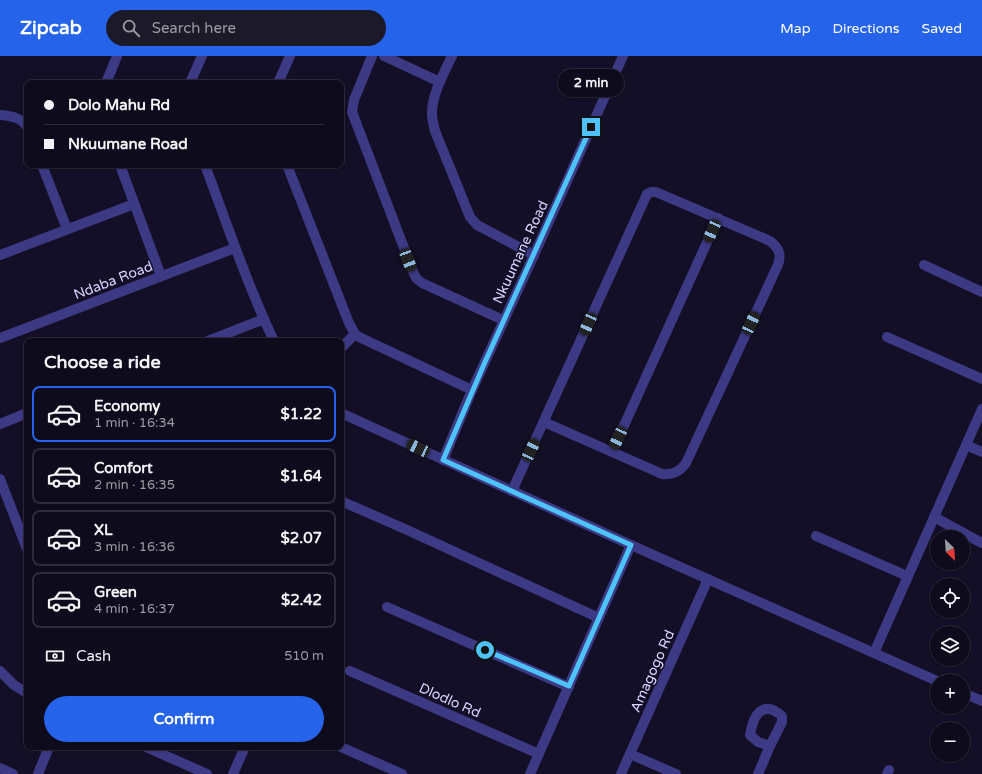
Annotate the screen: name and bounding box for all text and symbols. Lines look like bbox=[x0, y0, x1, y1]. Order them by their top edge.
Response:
search box bbox=[106, 10, 386, 46]
text: Zipcab bbox=[20, 17, 82, 39]
icon: search bbox=[120, 17, 142, 39]
text: Search here bbox=[152, 19, 236, 37]
text: Map bbox=[780, 20, 811, 37]
text: Directions bbox=[833, 20, 900, 37]
text: Saved bbox=[922, 20, 962, 37]
callout: 2 min bbox=[558, 69, 624, 97]
text: 2 min bbox=[574, 75, 608, 91]
text: Dolo Mahu Rd bbox=[68, 96, 170, 114]
route end bbox=[582, 118, 600, 136]
text: Nkuumane Road bbox=[68, 135, 188, 153]
street label: Nkuumane Road bbox=[489, 198, 552, 306]
car bbox=[702, 218, 722, 244]
car bbox=[398, 247, 418, 273]
street label: Ndaba Road bbox=[71, 258, 155, 303]
car bbox=[740, 310, 762, 336]
car bbox=[578, 311, 598, 337]
text: Choose a ride bbox=[44, 351, 161, 373]
icon: car bbox=[46, 396, 82, 432]
text: Economy bbox=[94, 397, 160, 415]
text: $1.22 bbox=[281, 405, 322, 423]
text: 1 min · 16:34 bbox=[94, 415, 175, 431]
car bbox=[607, 425, 629, 451]
car bbox=[405, 437, 431, 459]
car bbox=[520, 437, 542, 463]
icon: car bbox=[46, 458, 82, 494]
text: Comfort bbox=[94, 459, 153, 477]
text: $1.64 bbox=[281, 467, 322, 485]
text: 2 min · 16:35 bbox=[94, 477, 175, 493]
icon: car bbox=[46, 520, 82, 556]
text: XL bbox=[94, 521, 113, 539]
text: $2.07 bbox=[281, 529, 322, 547]
north arrow bbox=[930, 530, 970, 570]
map controls bbox=[930, 530, 970, 762]
text: 3 min · 16:36 bbox=[94, 539, 175, 555]
button: locate bbox=[930, 578, 970, 618]
icon: car bbox=[46, 582, 82, 618]
text: Green bbox=[94, 583, 137, 601]
text: $2.42 bbox=[281, 591, 322, 609]
text: 4 min · 16:37 bbox=[94, 601, 175, 617]
button: layers bbox=[930, 626, 970, 666]
street label: Amagogo Rd bbox=[627, 627, 678, 715]
route start bbox=[476, 641, 494, 659]
icon: cash bbox=[44, 645, 66, 667]
text: Cash bbox=[76, 647, 111, 665]
text: 510 m bbox=[284, 648, 324, 664]
button: + bbox=[930, 674, 970, 714]
street label: Dlodlo Rd bbox=[416, 679, 483, 722]
button: Confirm bbox=[44, 696, 324, 742]
button: − bbox=[930, 722, 970, 762]

